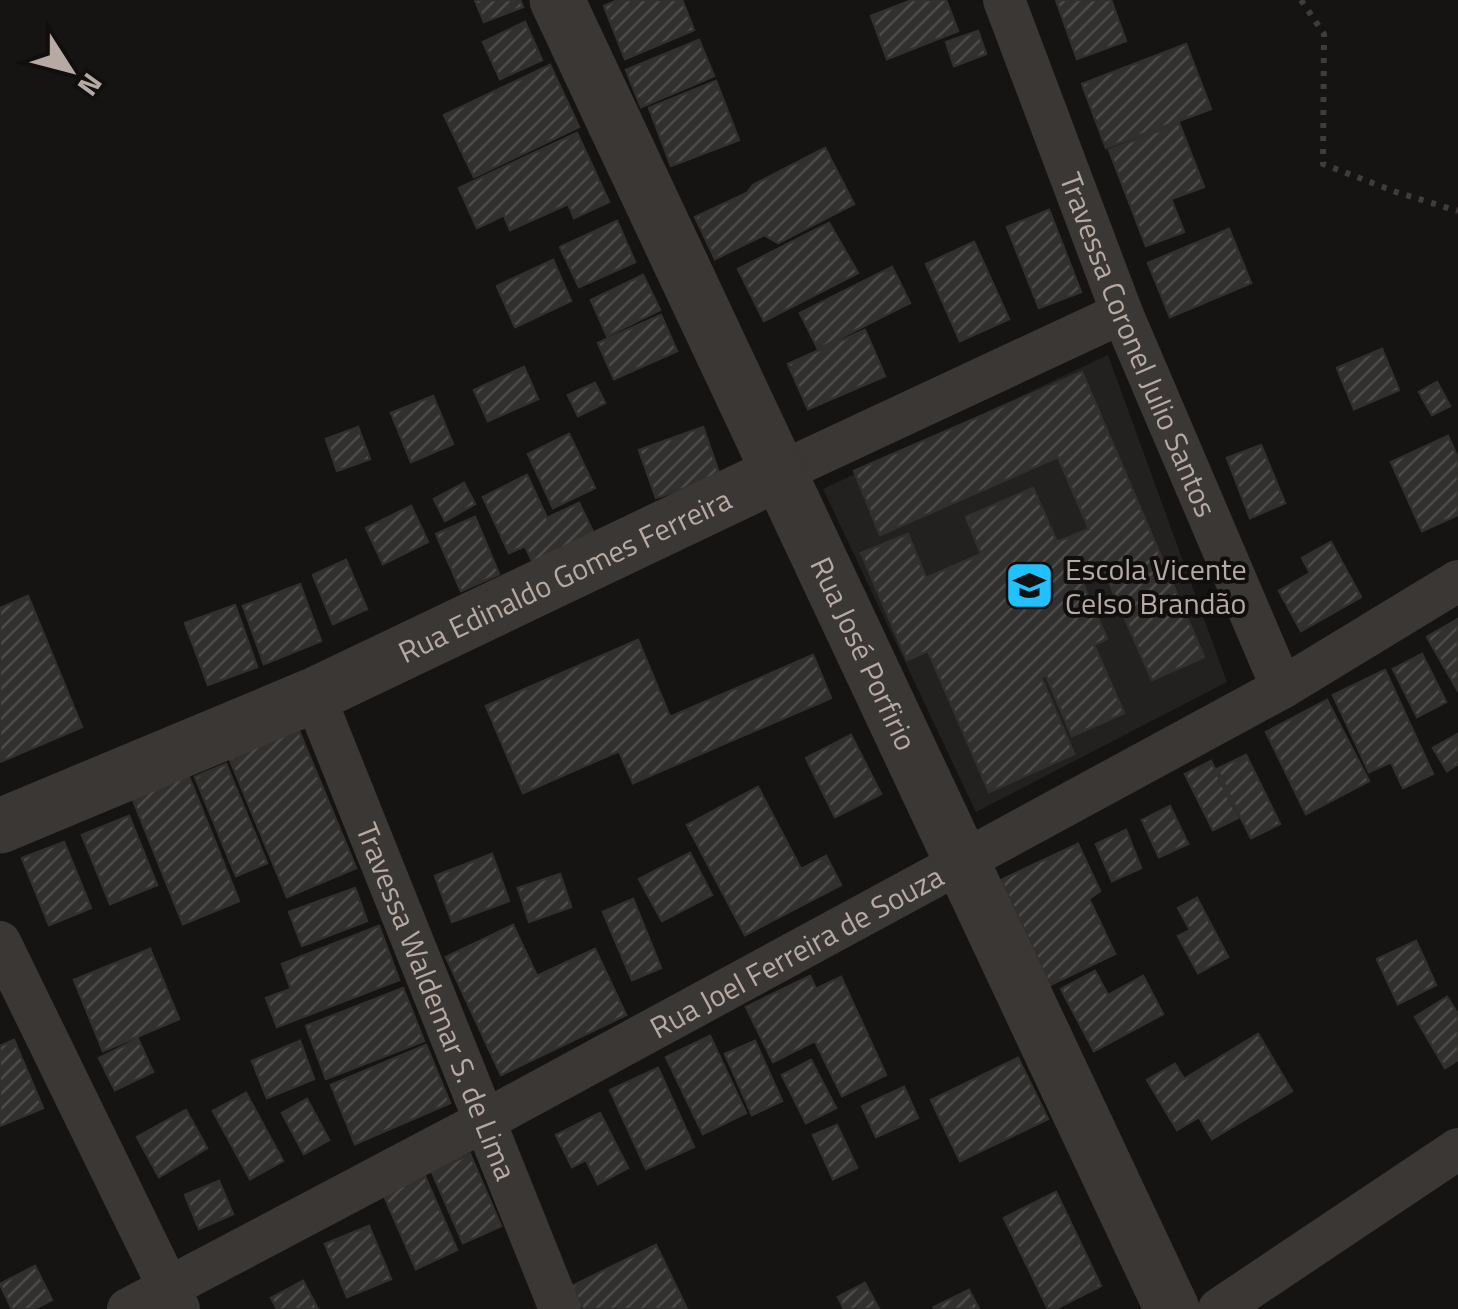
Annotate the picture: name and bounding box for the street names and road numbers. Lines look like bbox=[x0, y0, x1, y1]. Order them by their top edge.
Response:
street label: Travessa Coronel Julio Santos bbox=[1048, 166, 1229, 524]
street label: Rua Edinaldo Gomes Ferreira bbox=[390, 476, 739, 675]
street label: Rua José Porfirio bbox=[799, 549, 929, 758]
street label: Travessa Waldemar S. de Lima bbox=[344, 816, 529, 1187]
street label: Rua Joel Ferreira de Souza bbox=[641, 853, 952, 1050]

